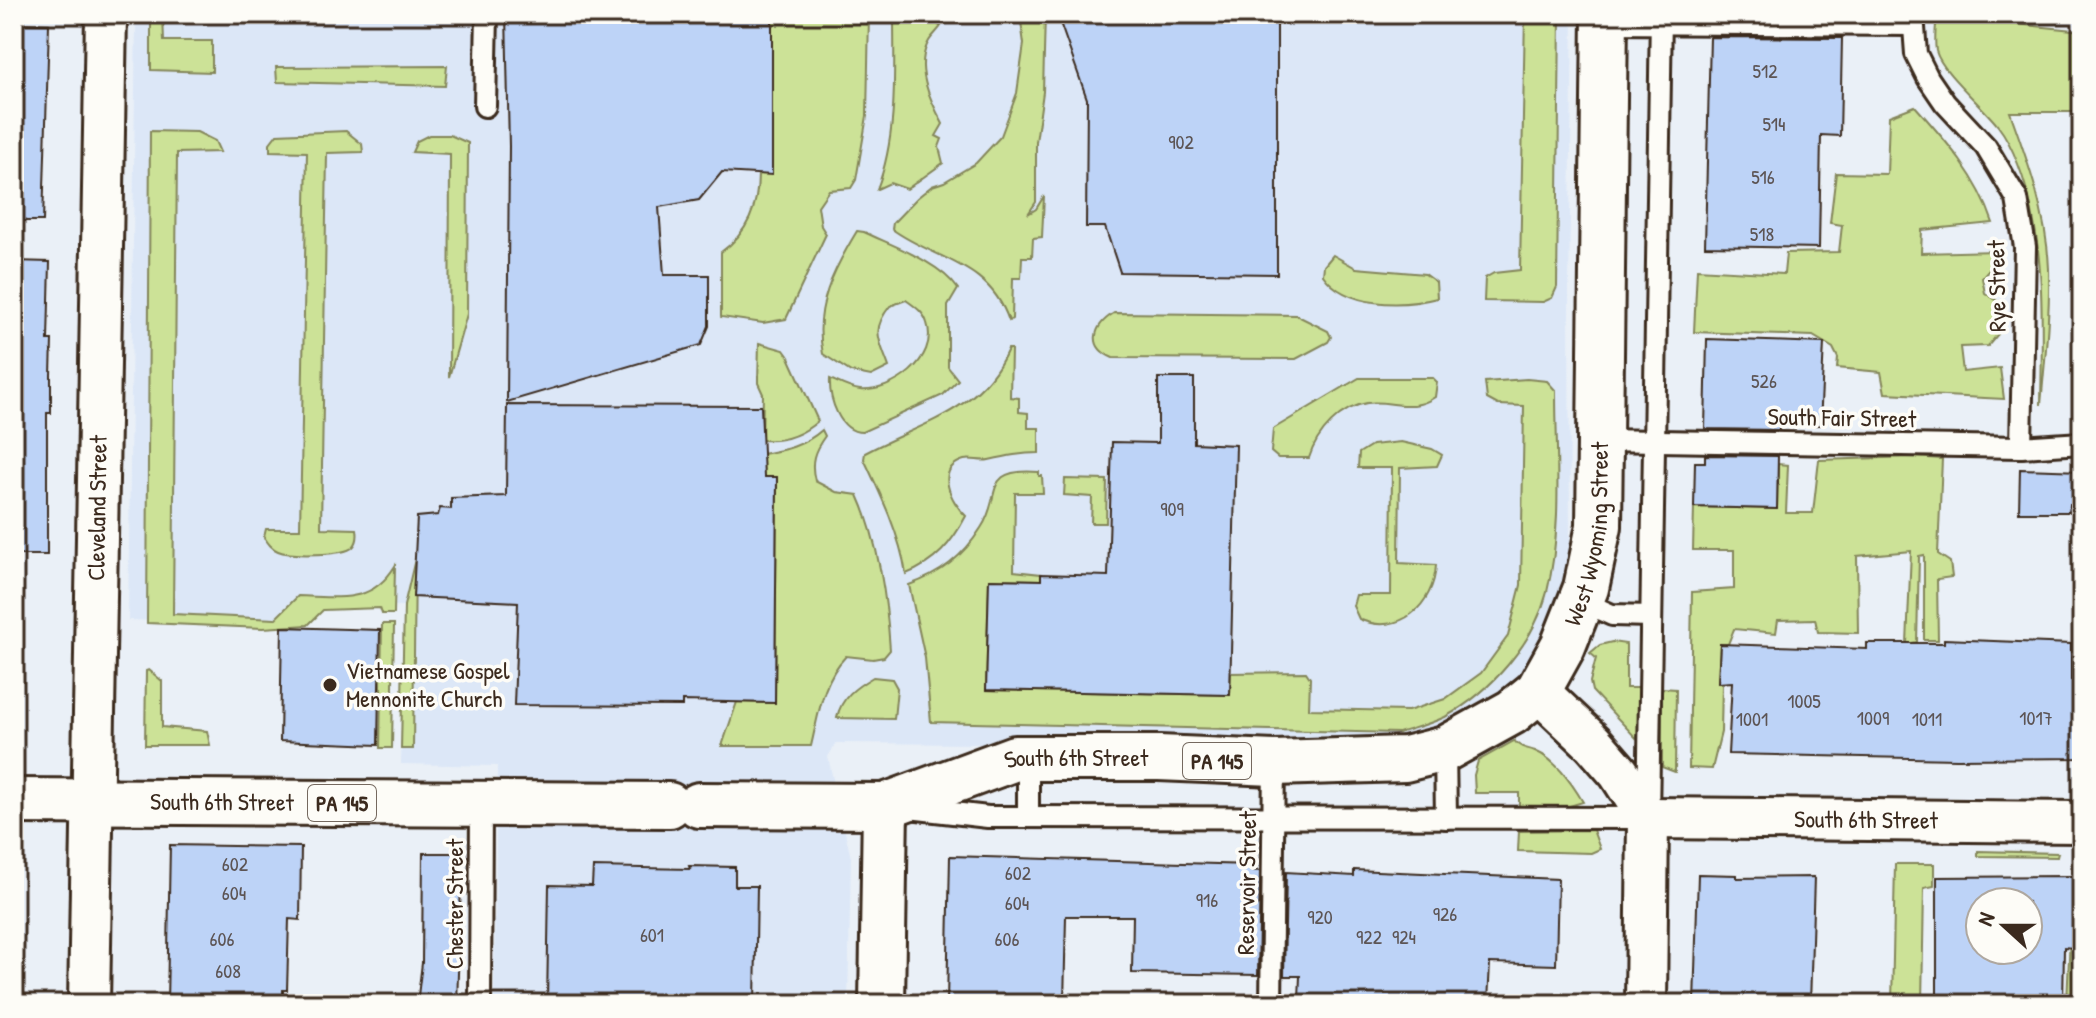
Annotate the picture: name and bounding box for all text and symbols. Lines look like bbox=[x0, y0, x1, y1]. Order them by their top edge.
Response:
house number: 512 bbox=[1752, 57, 1778, 84]
house number: 514 bbox=[1762, 110, 1786, 137]
house number: 902 bbox=[1168, 128, 1194, 155]
house number: 516 bbox=[1751, 163, 1775, 190]
house number: 518 bbox=[1750, 220, 1774, 247]
street label: Rye Street bbox=[1979, 239, 2013, 332]
house number: 526 bbox=[1751, 367, 1777, 394]
street label: South Fair Street bbox=[1767, 400, 1917, 434]
street label: Cleveland Street bbox=[79, 434, 114, 581]
street label: West Wyoming Street bbox=[1556, 441, 1615, 630]
house number: 909 bbox=[1160, 495, 1184, 522]
place label: Vietnamese Gospel Mennonite Church bbox=[346, 654, 510, 714]
marker: Vietnamese Gospel Mennonite Church bbox=[321, 676, 339, 694]
house number: 1005 bbox=[1787, 687, 1821, 714]
house number: 1009 bbox=[1857, 704, 1889, 731]
house number: 1017 bbox=[2019, 704, 2053, 731]
house number: 1001 bbox=[1736, 705, 1768, 732]
house number: 1011 bbox=[1912, 705, 1942, 732]
street label: South 6th Street bbox=[999, 741, 1149, 776]
road number: PA 145 bbox=[1183, 743, 1251, 779]
street label: South 6th Street bbox=[150, 785, 295, 818]
road number: PA 145 bbox=[308, 785, 376, 821]
street label: South 6th Street bbox=[1794, 802, 1939, 836]
street label: Reservoir Street bbox=[1229, 810, 1263, 955]
street label: Chester Street bbox=[438, 838, 470, 969]
house number: 602 bbox=[222, 850, 249, 877]
house number: 602 bbox=[1005, 859, 1032, 886]
house number: 604 bbox=[222, 879, 246, 906]
house number: 916 bbox=[1196, 886, 1218, 913]
north arrow bbox=[1964, 886, 2044, 966]
house number: 604 bbox=[1005, 889, 1029, 916]
house number: 926 bbox=[1433, 900, 1457, 927]
house number: 920 bbox=[1307, 903, 1333, 930]
text: N bbox=[1969, 908, 2002, 930]
house number: 601 bbox=[640, 921, 664, 948]
house number: 922 bbox=[1356, 923, 1383, 950]
house number: 924 bbox=[1392, 923, 1416, 950]
house number: 606 bbox=[210, 925, 234, 952]
house number: 606 bbox=[995, 925, 1019, 952]
house number: 608 bbox=[215, 957, 241, 984]

